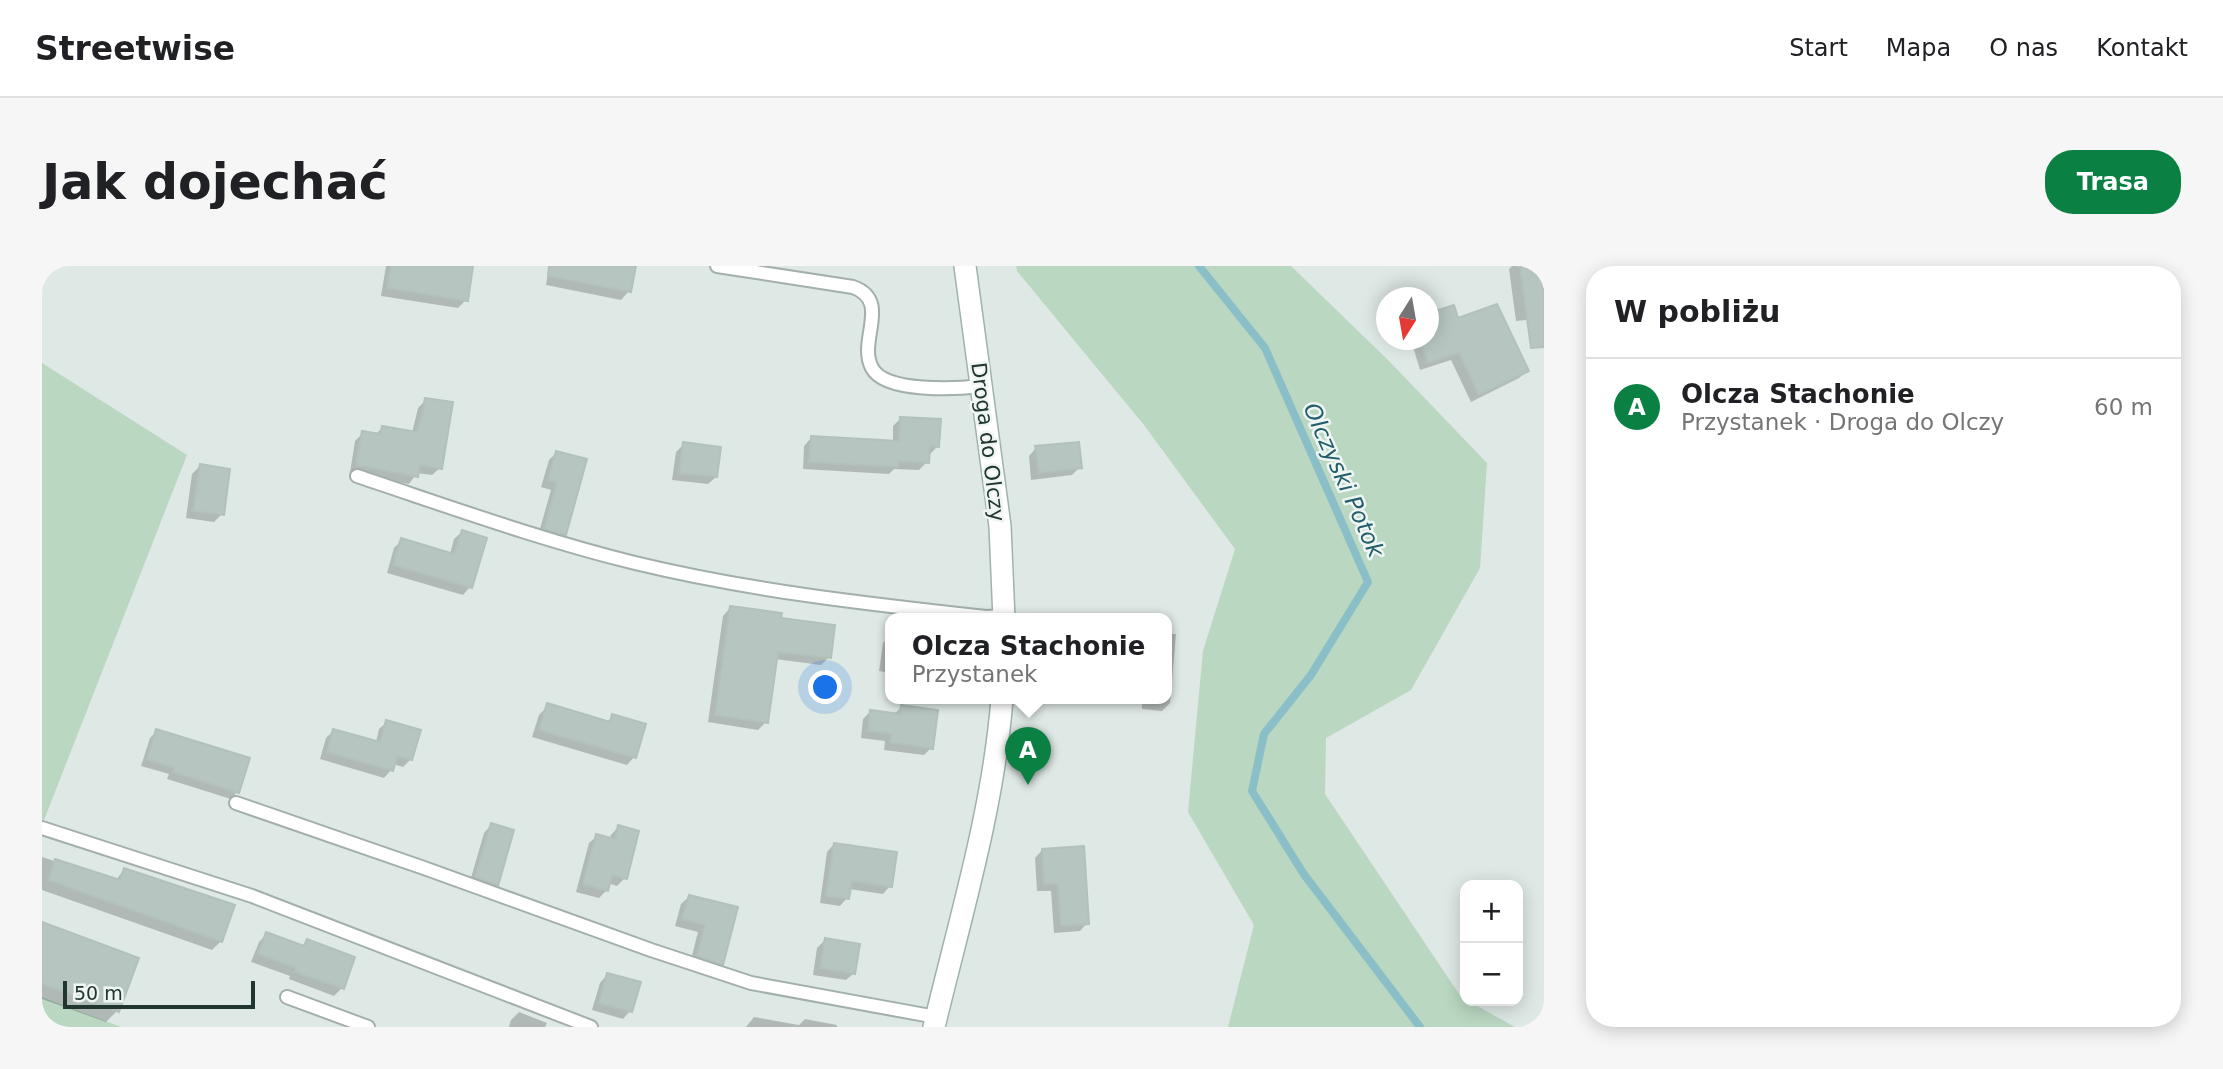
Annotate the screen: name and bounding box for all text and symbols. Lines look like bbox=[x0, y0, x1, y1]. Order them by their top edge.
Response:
text: Streetwise bbox=[35, 29, 235, 68]
text: Start bbox=[1789, 34, 1848, 62]
text: Mapa bbox=[1886, 34, 1951, 62]
text: O nas bbox=[1989, 34, 2058, 62]
text: Kontakt bbox=[2096, 34, 2188, 62]
button: Trasa bbox=[2045, 150, 2181, 214]
text: Jak dojechać bbox=[42, 154, 388, 211]
north arrow bbox=[1376, 287, 1439, 350]
text: W pobliżu bbox=[1614, 294, 1780, 329]
street label: Droga do Olczy bbox=[966, 361, 1010, 523]
text: Olcza Stachonie bbox=[1681, 379, 1915, 409]
text: A bbox=[1628, 394, 1646, 420]
text: 60 m bbox=[2094, 394, 2153, 420]
water label: Olczyski Potok bbox=[1298, 399, 1390, 563]
text: Przystanek · Droga do Olczy bbox=[1681, 409, 2004, 435]
popup bbox=[885, 613, 1172, 704]
text: Olcza Stachonie bbox=[912, 631, 1145, 661]
text: Przystanek bbox=[912, 661, 1037, 687]
your location bbox=[808, 670, 842, 704]
pin: A bbox=[1005, 727, 1051, 785]
map controls bbox=[1460, 880, 1523, 1006]
button: + bbox=[1460, 880, 1523, 943]
button: − bbox=[1460, 943, 1523, 1006]
scale bar bbox=[63, 978, 256, 1010]
text: 50 m bbox=[74, 982, 123, 1004]

